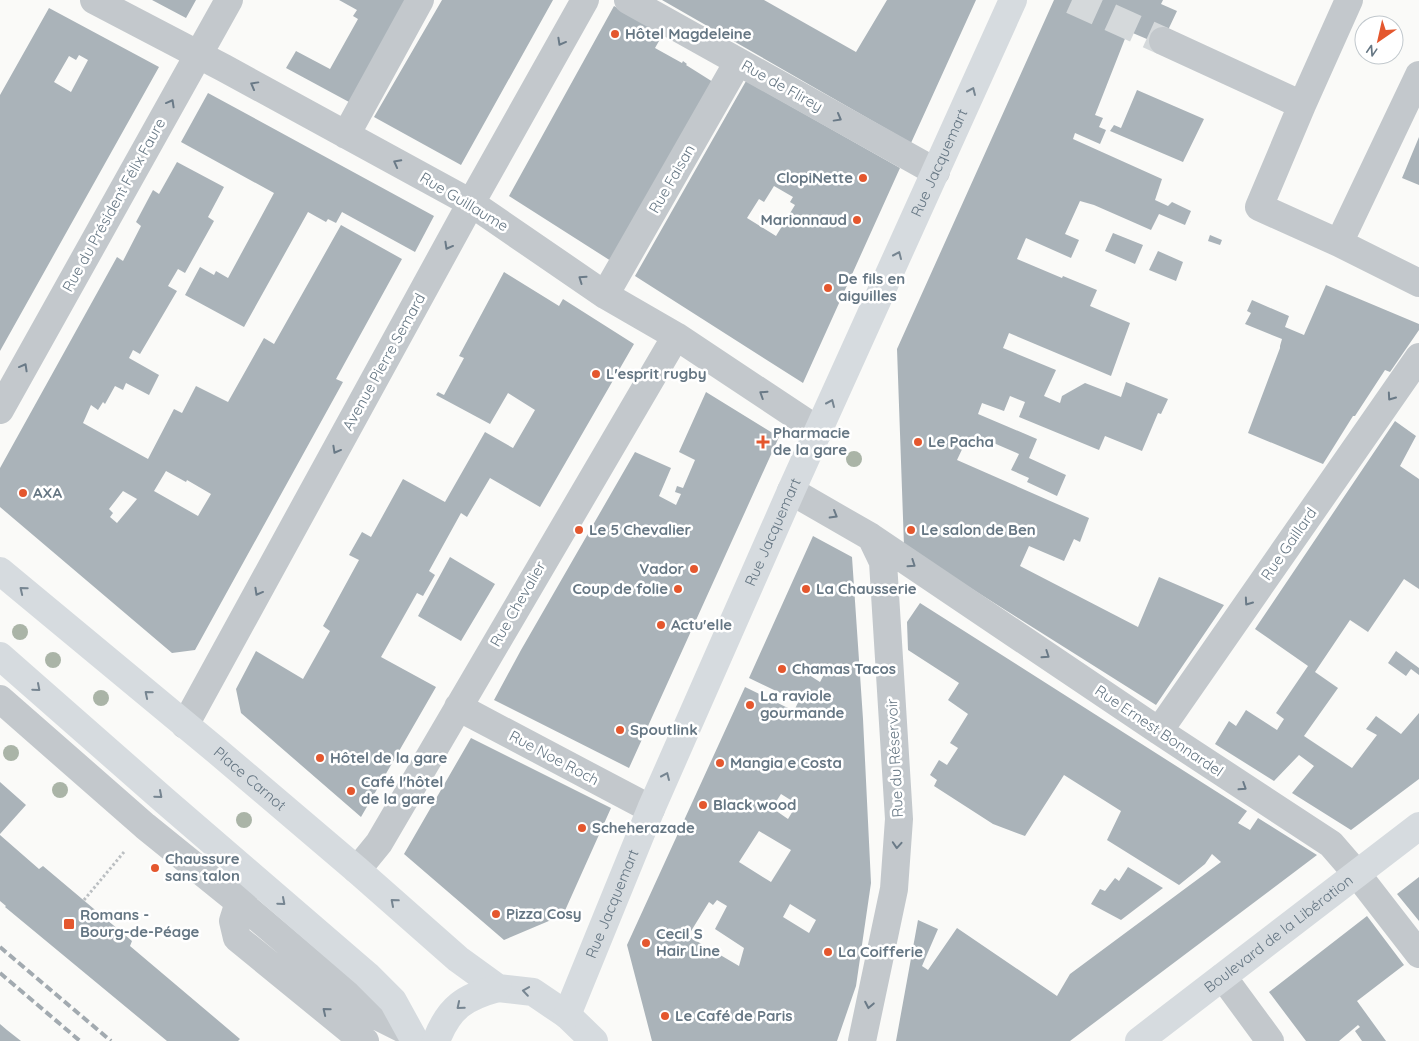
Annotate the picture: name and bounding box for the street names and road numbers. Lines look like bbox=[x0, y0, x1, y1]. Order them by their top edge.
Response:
street label: Rue de Flirey bbox=[738, 55, 826, 116]
street label: Rue Jacquemart bbox=[906, 106, 972, 220]
street label: Rue du Président Félix Faure bbox=[58, 115, 169, 295]
street label: Rue Faisan bbox=[644, 141, 699, 217]
street label: Rue Guillaume bbox=[417, 168, 512, 235]
street label: Avenue Pierre Semard bbox=[338, 290, 429, 434]
street label: Rue Jacquemart bbox=[740, 475, 805, 589]
street label: Rue Gaillard bbox=[1257, 504, 1321, 584]
street label: Rue Chevalier bbox=[485, 557, 550, 650]
street label: Rue Ernest Bonnardel bbox=[1092, 681, 1227, 781]
street label: Rue du Réservoir bbox=[882, 698, 907, 818]
street label: Rue Noe Roch bbox=[506, 726, 602, 789]
street label: Place Carnot bbox=[210, 742, 290, 815]
street label: Rue Jacquemart bbox=[581, 846, 643, 961]
street label: Boulevard de la Libération bbox=[1200, 870, 1357, 997]

